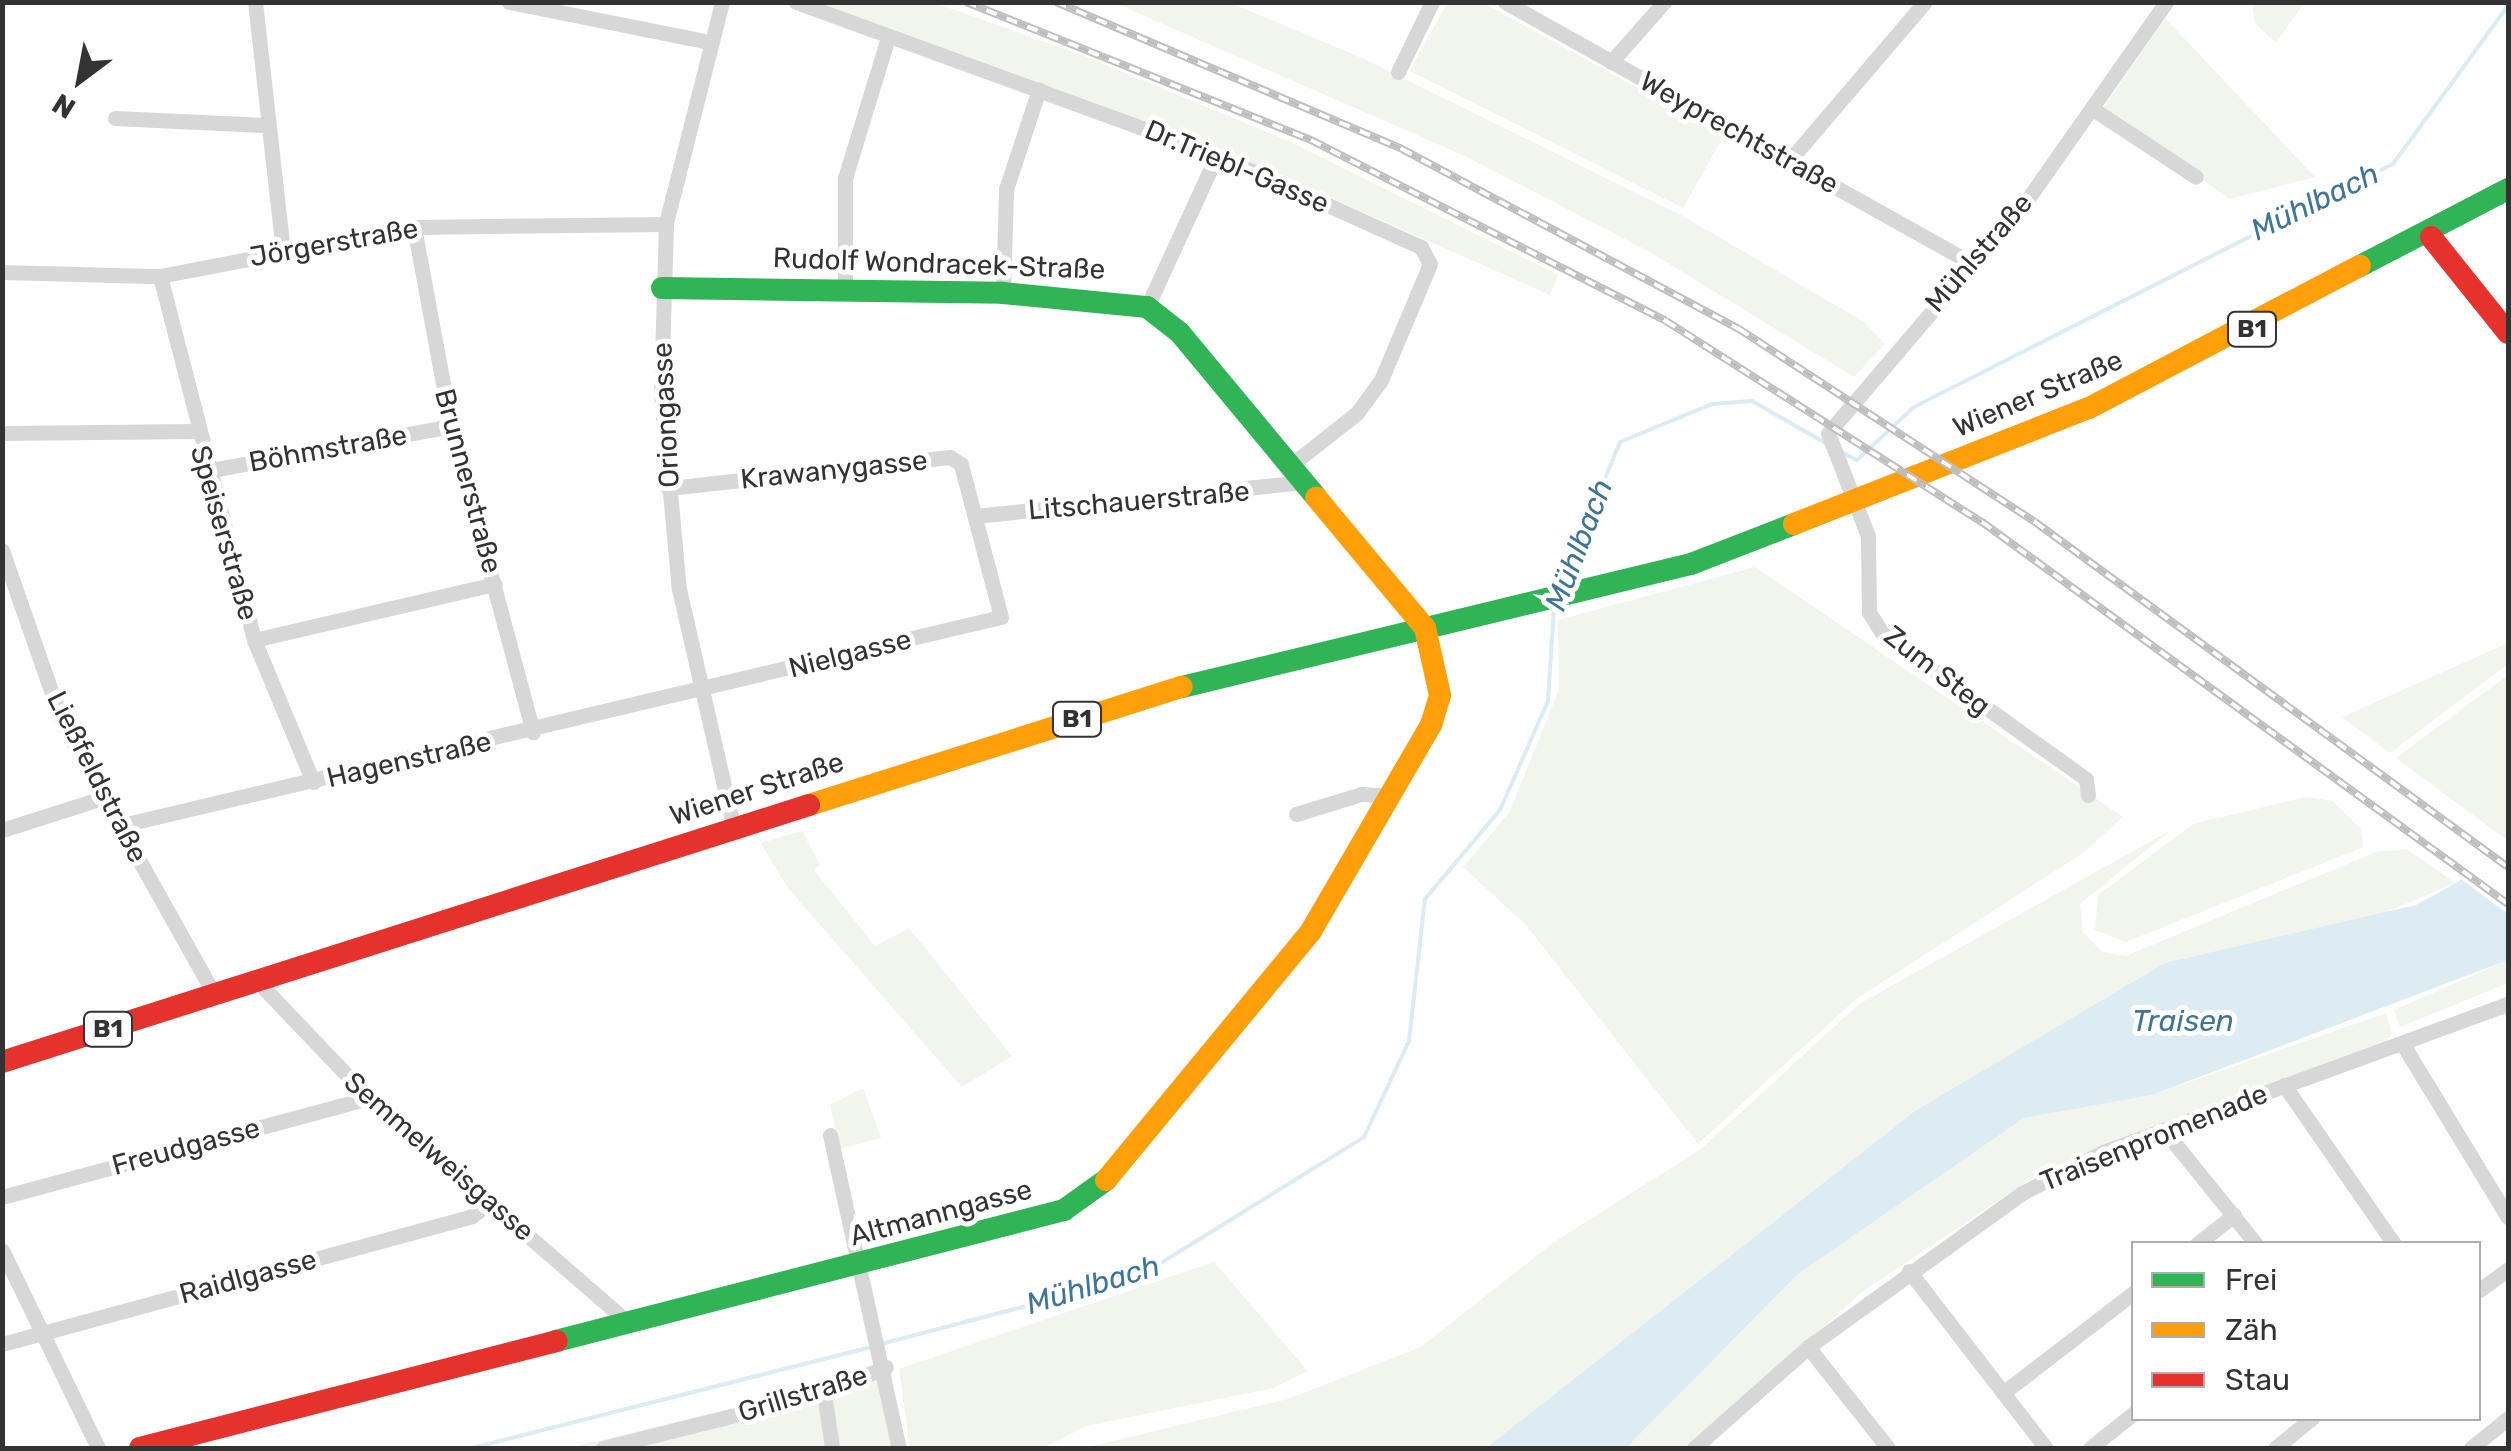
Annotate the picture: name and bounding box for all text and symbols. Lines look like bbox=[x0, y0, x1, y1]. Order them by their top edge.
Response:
north arrow bbox=[30, 30, 130, 130]
street label: Weyprechtstraße bbox=[1634, 65, 1844, 201]
text: N bbox=[47, 87, 81, 125]
street label: Dr.Triebl-Gasse bbox=[1140, 113, 1334, 221]
water label: Mühlbach bbox=[2245, 156, 2385, 248]
street label: Mühlstraße bbox=[1918, 187, 2040, 319]
street label: Jörgerstraße bbox=[247, 212, 421, 274]
street label: Rudolf Wondracek-Straße bbox=[772, 241, 1106, 287]
road number: B1 bbox=[2224, 309, 2280, 349]
street label: Oriongasse bbox=[645, 341, 687, 489]
street label: Wiener Straße bbox=[1948, 343, 2128, 445]
street label: Brunnerstraße bbox=[427, 385, 509, 577]
street label: Böhmstraße bbox=[246, 419, 410, 479]
street label: Speiserstraße bbox=[183, 442, 265, 624]
street label: Krawanygasse bbox=[739, 443, 929, 497]
water label: Mühlbach bbox=[1538, 474, 1620, 616]
street label: Litschauerstraße bbox=[1027, 475, 1251, 527]
street label: Zum Steg bbox=[1877, 619, 1997, 723]
street label: Nielgasse bbox=[785, 623, 915, 685]
street label: Ließfeldstraße bbox=[39, 686, 155, 868]
road number: B1 bbox=[1050, 699, 1104, 739]
street label: Hagenstraße bbox=[323, 725, 495, 795]
street label: Wiener Straße bbox=[666, 745, 848, 833]
water label: Traisen bbox=[2132, 1003, 2234, 1039]
road number: B1 bbox=[80, 1009, 136, 1049]
street label: Semmelweisgasse bbox=[337, 1065, 541, 1249]
street label: Traisenpromenade bbox=[2036, 1077, 2272, 1199]
street label: Freudgasse bbox=[108, 1111, 264, 1183]
street label: Altmanngasse bbox=[846, 1173, 1036, 1253]
legend bbox=[2131, 1241, 2481, 1421]
street label: Raidlgasse bbox=[176, 1243, 320, 1311]
water label: Mühlbach bbox=[1022, 1248, 1164, 1322]
text: Frei bbox=[2225, 1262, 2277, 1298]
text: Zäh bbox=[2225, 1312, 2278, 1348]
street label: Grillstraße bbox=[734, 1358, 872, 1430]
text: Stau bbox=[2225, 1362, 2290, 1398]

